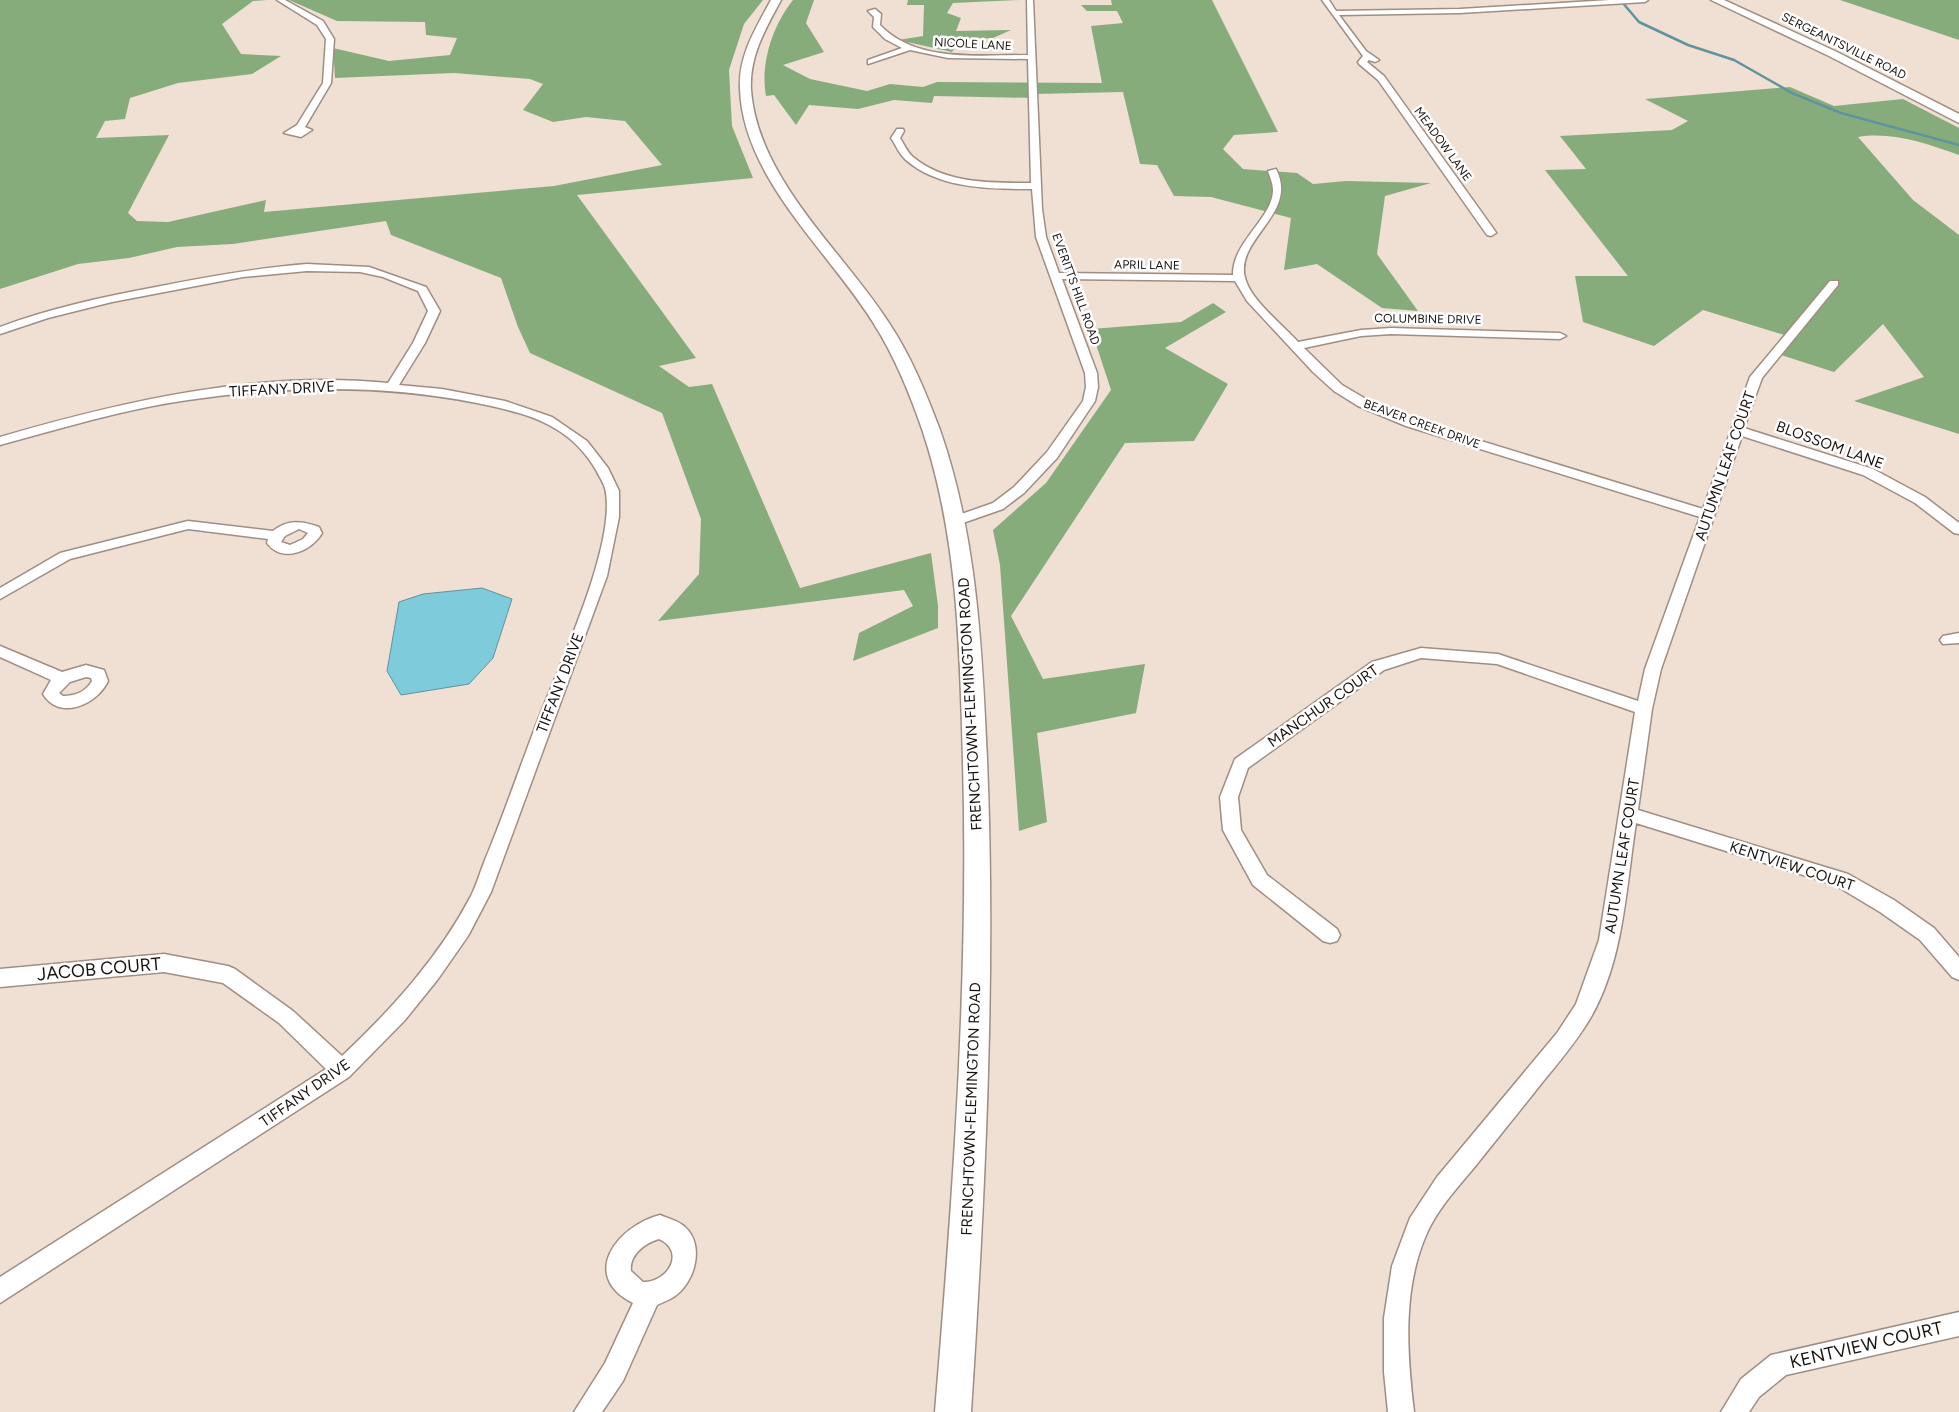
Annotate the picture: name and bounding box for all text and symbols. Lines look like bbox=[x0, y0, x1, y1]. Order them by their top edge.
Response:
street label: SERGEANTSVILLE ROAD bbox=[1779, 10, 1909, 82]
street label: NICOLE LANE bbox=[934, 35, 1012, 53]
street label: MEADOW LANE bbox=[1411, 104, 1475, 184]
street label: EVERITTS HILL ROAD bbox=[1049, 231, 1103, 347]
street label: APRIL LANE bbox=[1114, 257, 1180, 273]
street label: COLUMBINE DRIVE bbox=[1374, 311, 1482, 327]
street label: TIFFANY DRIVE bbox=[228, 377, 336, 401]
street label: AUTUMN LEAF COURT bbox=[1691, 388, 1759, 543]
street label: BEAVER CREEK DRIVE bbox=[1362, 396, 1482, 452]
street label: BLOSSOM LANE bbox=[1774, 417, 1886, 473]
street label: FRENCHTOWN-FLEMINGTON ROAD bbox=[954, 577, 986, 831]
street label: TIFFANY DRIVE bbox=[533, 630, 587, 736]
street label: MANCHUR COURT bbox=[1264, 661, 1382, 751]
street label: AUTUMN LEAF COURT bbox=[1601, 776, 1643, 935]
street label: KENTVIEW COURT bbox=[1727, 837, 1857, 895]
street label: JACOB COURT bbox=[36, 953, 162, 985]
street label: FRENCHTOWN-FLEMINGTON ROAD bbox=[958, 982, 984, 1236]
street label: TIFFANY DRIVE bbox=[256, 1055, 354, 1131]
street label: KENTVIEW COURT bbox=[1787, 1317, 1945, 1373]

